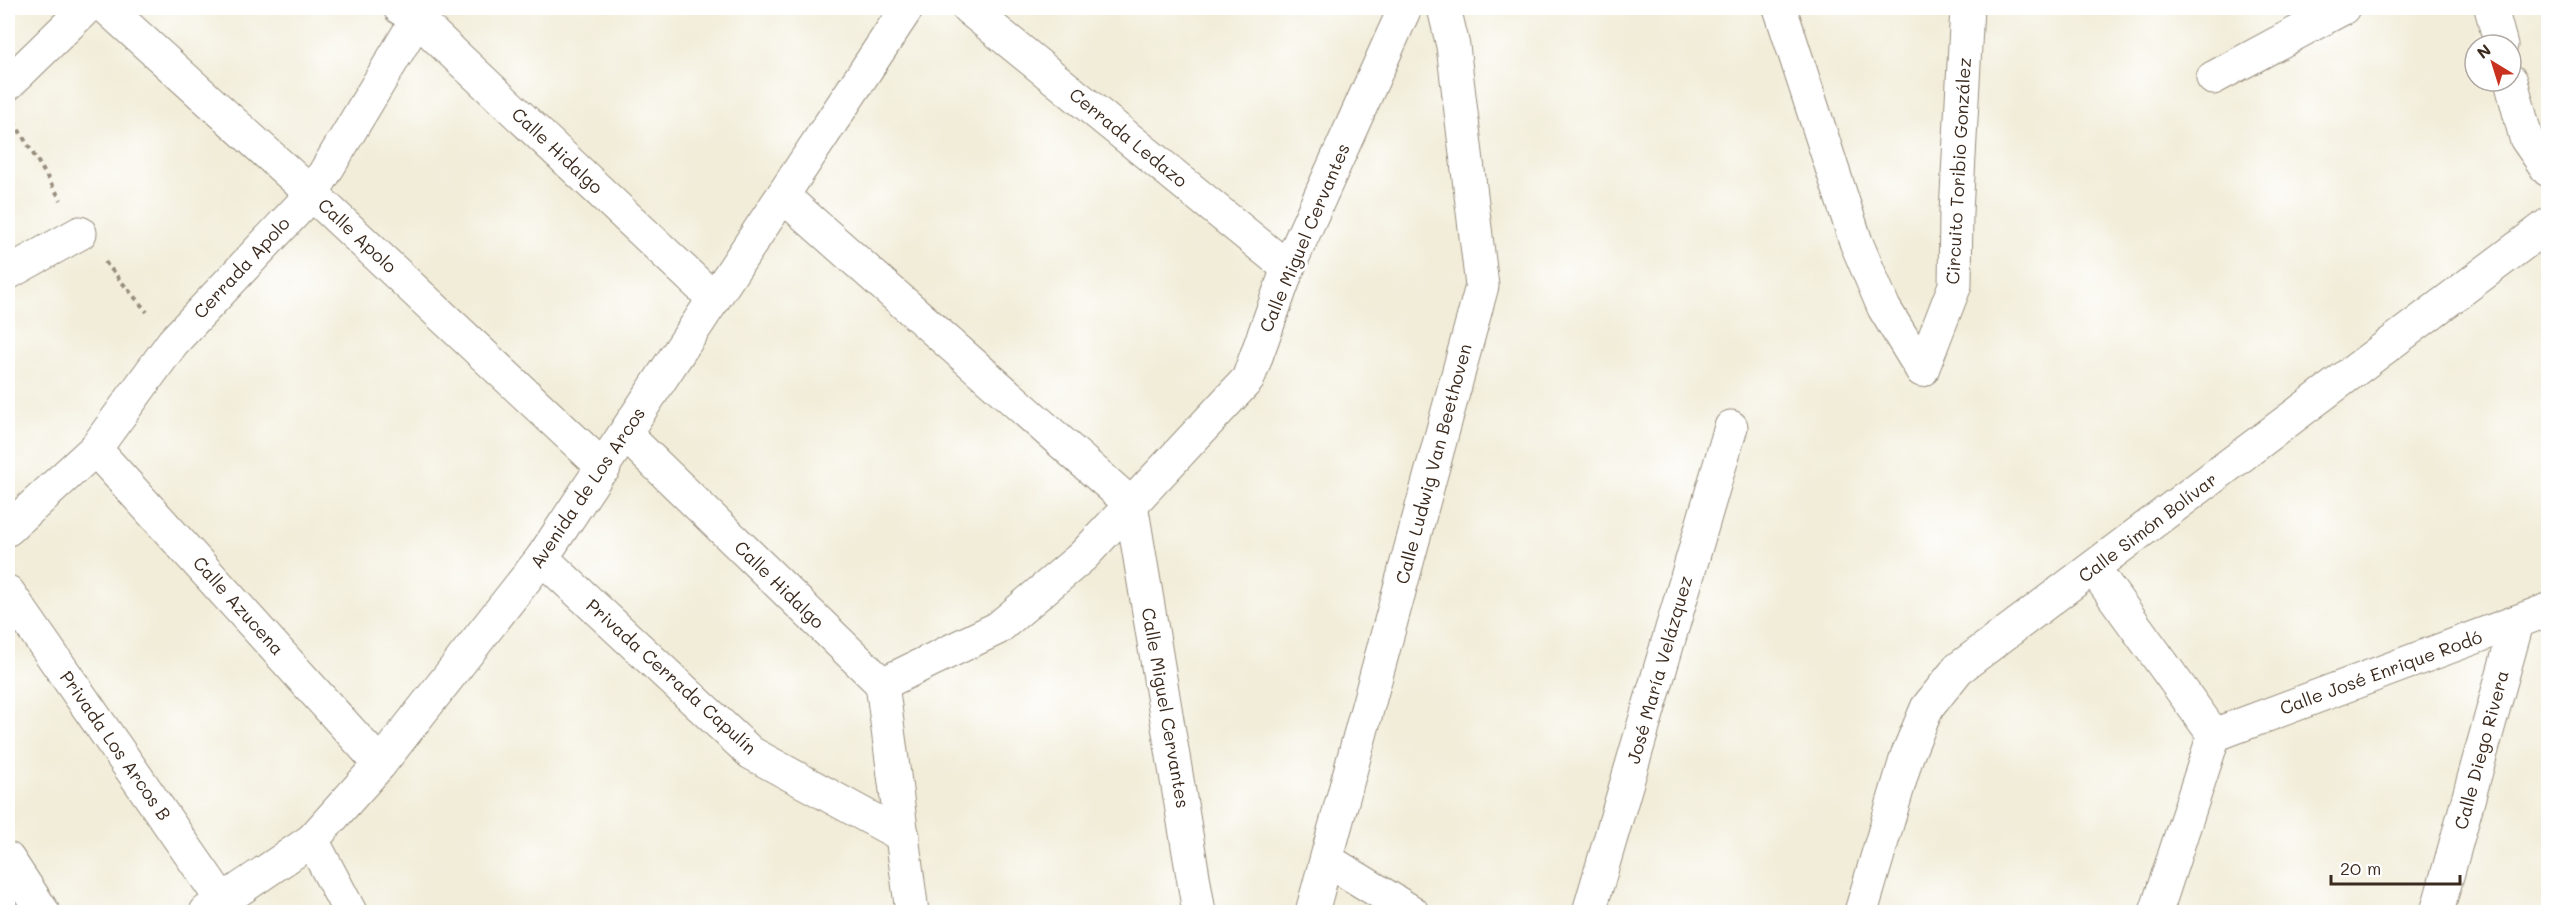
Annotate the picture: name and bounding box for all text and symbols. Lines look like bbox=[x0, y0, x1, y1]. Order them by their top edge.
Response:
north arrow bbox=[2463, 33, 2523, 93]
text: N bbox=[2472, 39, 2495, 63]
street label: Circuito Toribio González bbox=[1940, 57, 1976, 285]
street label: Cerrada Ledazo bbox=[1065, 82, 1193, 193]
street label: Calle Hidalgo bbox=[507, 102, 609, 199]
street label: Calle Miguel Cervantes bbox=[1253, 139, 1355, 336]
street label: Calle Apolo bbox=[313, 193, 402, 278]
street label: Cerrada Apolo bbox=[188, 211, 295, 323]
street label: Calle Ludwig Van Beethoven bbox=[1389, 341, 1477, 587]
street label: Avenida de Los Arcos bbox=[524, 402, 650, 573]
street label: Calle Simón Bolívar bbox=[2073, 467, 2222, 587]
street label: Calle Hidalgo bbox=[729, 535, 830, 634]
street label: Calle Azucena bbox=[188, 551, 290, 660]
street label: José María Velázquez bbox=[1621, 573, 1697, 766]
street label: Privada Cerrada Capulín bbox=[581, 593, 762, 759]
street label: Calle Miguel Cervantes bbox=[1137, 606, 1195, 810]
street label: Calle José Enrique Rodó bbox=[2276, 624, 2485, 720]
street label: Privada Los Arcos B bbox=[55, 666, 177, 825]
street label: Calle Diego Rivera bbox=[2448, 667, 2514, 832]
scale bar bbox=[2331, 848, 2460, 886]
text: 20 m bbox=[2340, 856, 2381, 880]

